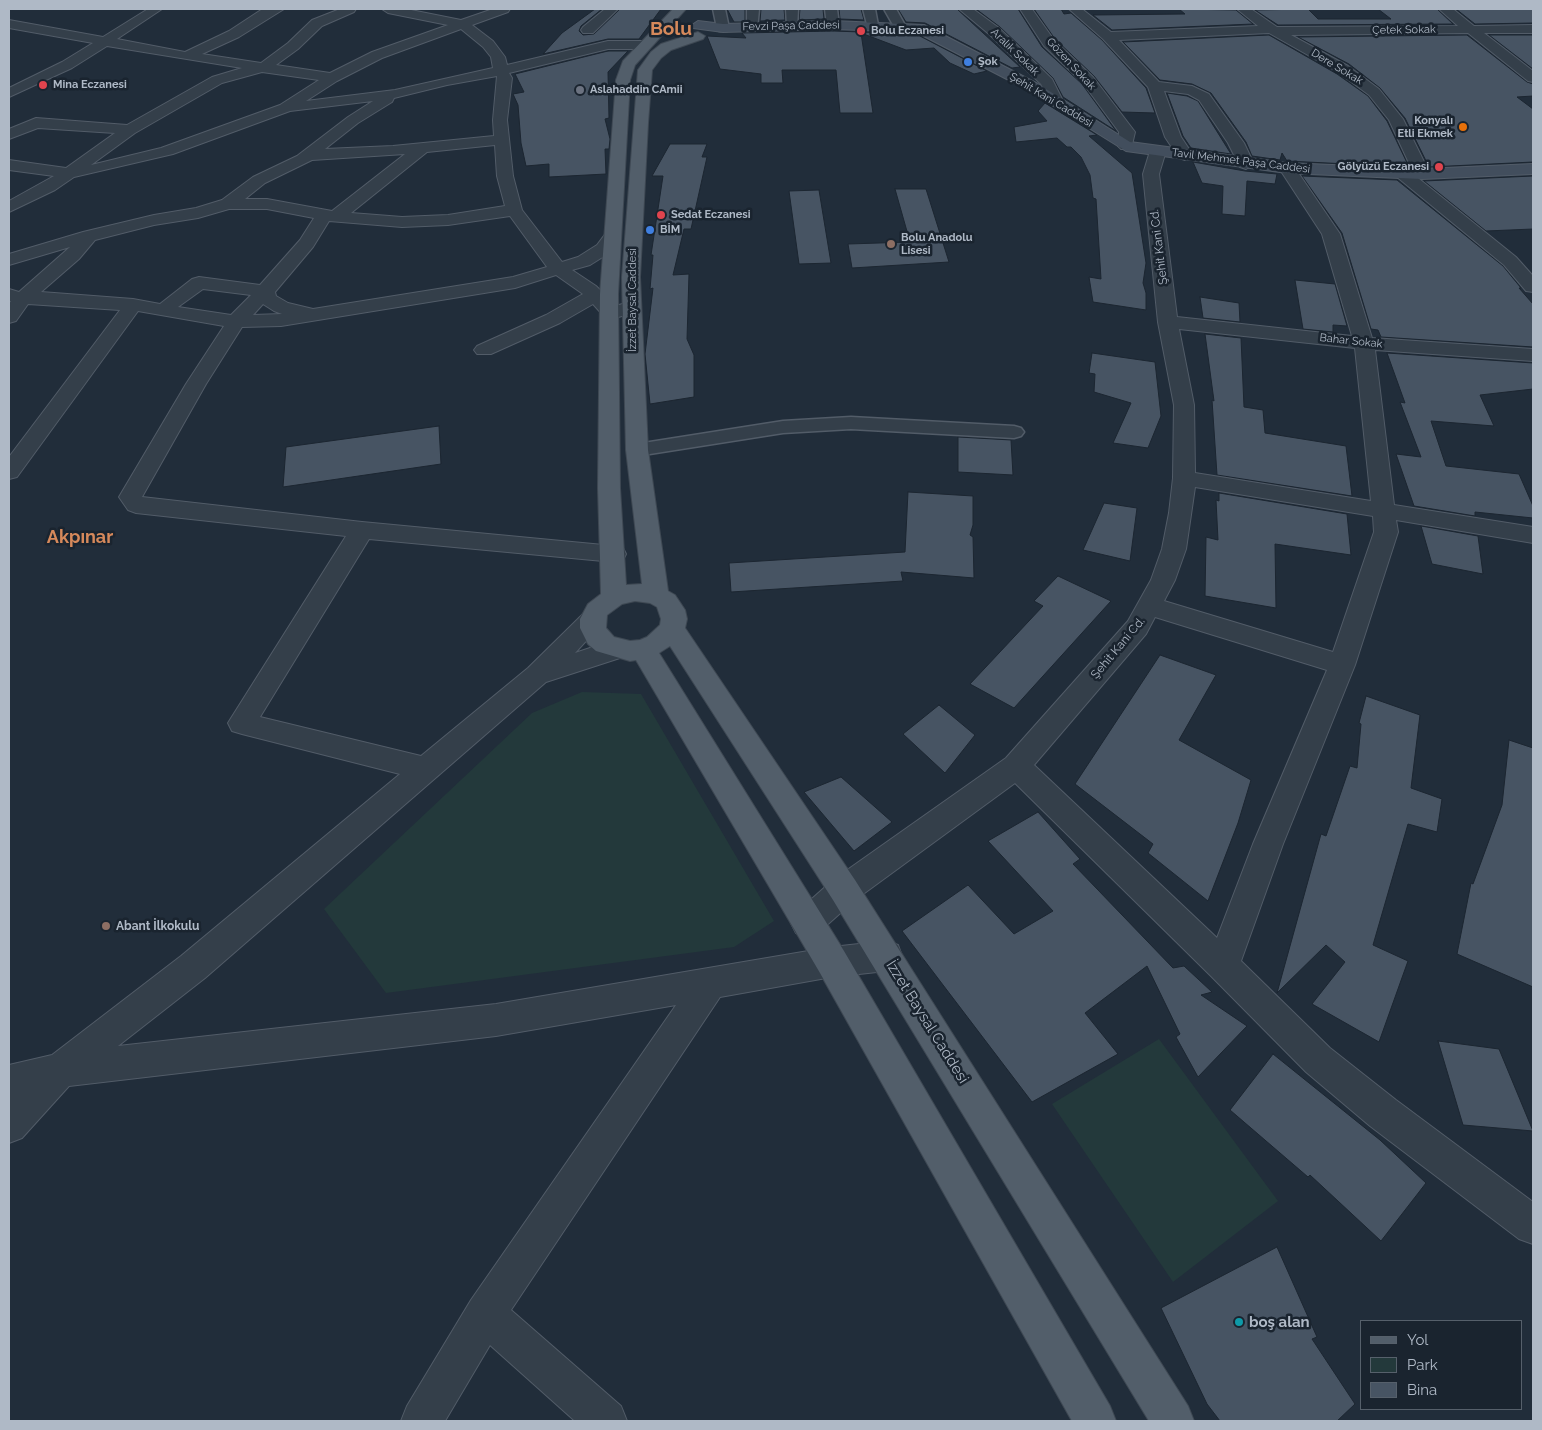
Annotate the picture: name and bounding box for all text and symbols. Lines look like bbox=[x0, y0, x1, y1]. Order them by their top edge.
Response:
district label: Bolu bbox=[650, 18, 692, 40]
street label: Fevzi Paşa Caddesi bbox=[742, 19, 840, 33]
street label: Çetek Sokak bbox=[1372, 23, 1436, 37]
place label: Bolu Eczanesi bbox=[871, 24, 944, 38]
marker: Bolu Eczanesi bbox=[855, 25, 867, 37]
street label: Aralık Sokak bbox=[988, 26, 1042, 78]
street label: Gözen Sokak bbox=[1044, 35, 1098, 93]
street label: Dere Sokak bbox=[1309, 46, 1365, 88]
place label: Şok bbox=[978, 55, 998, 69]
marker: Şok bbox=[962, 56, 974, 68]
street label: Şehit Kani Caddesi bbox=[1007, 70, 1095, 130]
place label: Mina Eczanesi bbox=[53, 78, 127, 92]
marker: Mina Eczanesi bbox=[37, 79, 49, 91]
place label: Aslahaddin CAmii bbox=[590, 83, 682, 97]
marker: Aslahaddin CAmii bbox=[574, 84, 586, 96]
place label: Konyalı Etli Ekmek bbox=[1398, 114, 1453, 140]
marker: Konyalı Etli Ekmek bbox=[1457, 121, 1469, 133]
street label: Tavil Mehmet Paşa Caddesi bbox=[1171, 146, 1311, 176]
place label: Gölyüzü Eczanesi bbox=[1338, 160, 1429, 174]
marker: Gölyüzü Eczanesi bbox=[1433, 161, 1445, 173]
place label: Sedat Eczanesi bbox=[671, 208, 750, 222]
street label: Şehit Kani Cd. bbox=[1147, 208, 1171, 286]
marker: Sedat Eczanesi bbox=[655, 209, 667, 221]
place label: BİM bbox=[660, 223, 680, 237]
marker: BİM bbox=[644, 224, 656, 236]
place label: Bolu Anadolu Lisesi bbox=[901, 231, 972, 257]
marker: Bolu Anadolu Lisesi bbox=[885, 238, 897, 250]
street label: İzzet Baysal Caddesi bbox=[626, 248, 640, 352]
street label: Bahar Sokak bbox=[1319, 331, 1383, 351]
district label: Akpınar bbox=[47, 527, 113, 549]
street label: Şehit Kani Cd. bbox=[1088, 614, 1148, 682]
place label: Abant İlkokulu bbox=[116, 919, 199, 933]
marker: Abant İlkokulu bbox=[100, 920, 112, 932]
street label: İzzet Baysal Caddesi bbox=[882, 957, 972, 1087]
place label: boş alan bbox=[1249, 1313, 1310, 1331]
marker: boş alan bbox=[1233, 1316, 1245, 1328]
legend bbox=[1360, 1320, 1522, 1410]
text: Yol bbox=[1407, 1331, 1428, 1349]
text: Park bbox=[1407, 1356, 1438, 1374]
text: Bina bbox=[1407, 1381, 1437, 1399]

